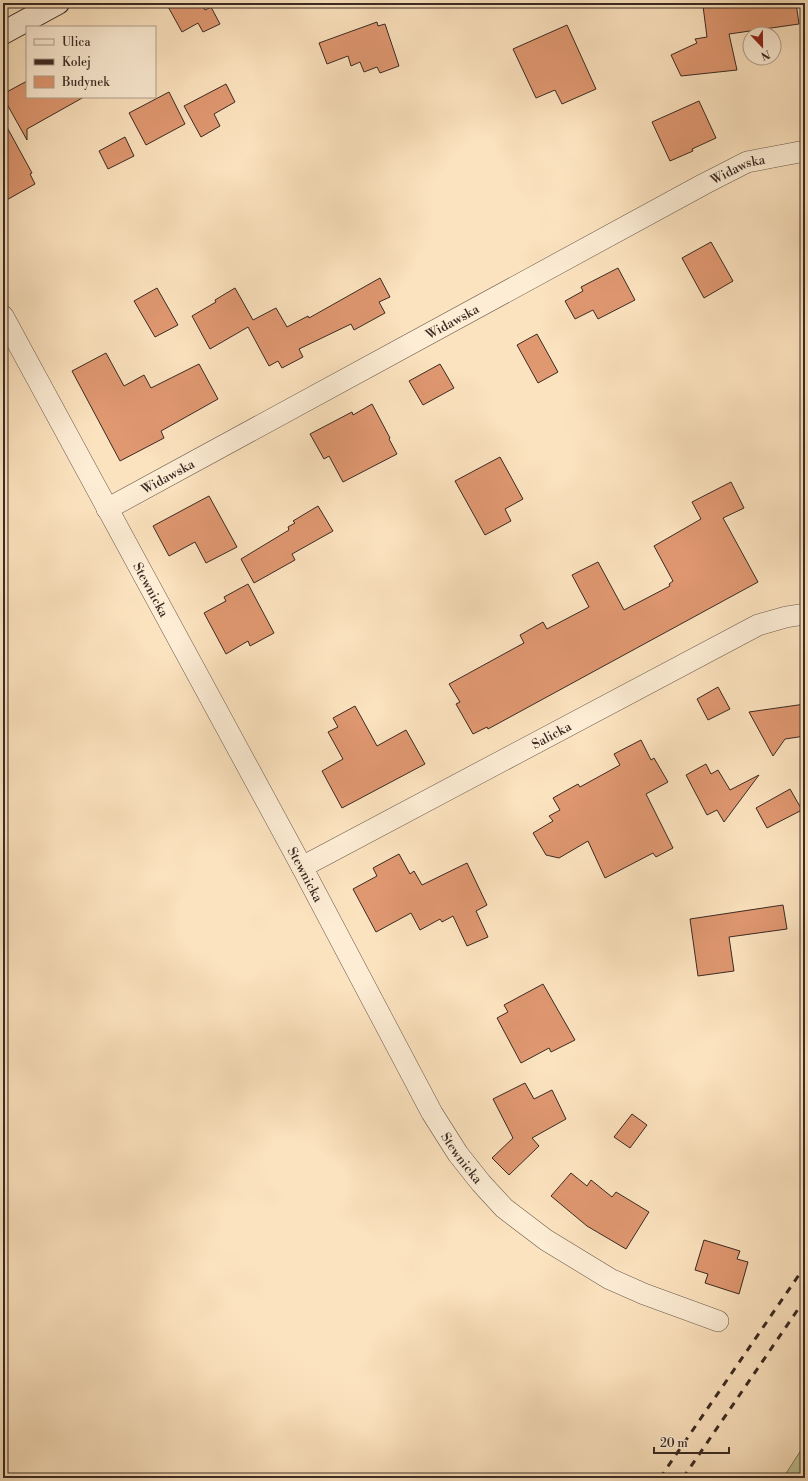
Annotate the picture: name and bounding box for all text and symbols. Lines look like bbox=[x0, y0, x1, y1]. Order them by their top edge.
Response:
legend bbox=[26, 26, 156, 98]
north arrow bbox=[742, 26, 782, 66]
text: Ulica bbox=[62, 35, 91, 50]
text: N bbox=[758, 46, 772, 63]
text: Kolej bbox=[62, 55, 91, 70]
text: Budynek bbox=[61, 75, 110, 90]
street label: Widawska bbox=[707, 152, 767, 189]
street label: Widawska bbox=[422, 301, 482, 343]
street label: Widawska bbox=[138, 456, 198, 498]
street label: Stewnicka bbox=[129, 560, 172, 620]
street label: Salicka bbox=[529, 718, 574, 753]
street label: Stewnicka bbox=[284, 844, 326, 905]
street label: Stewnicka bbox=[437, 1129, 486, 1188]
scale bar bbox=[654, 1429, 729, 1455]
text: 20 m bbox=[660, 1436, 688, 1451]

